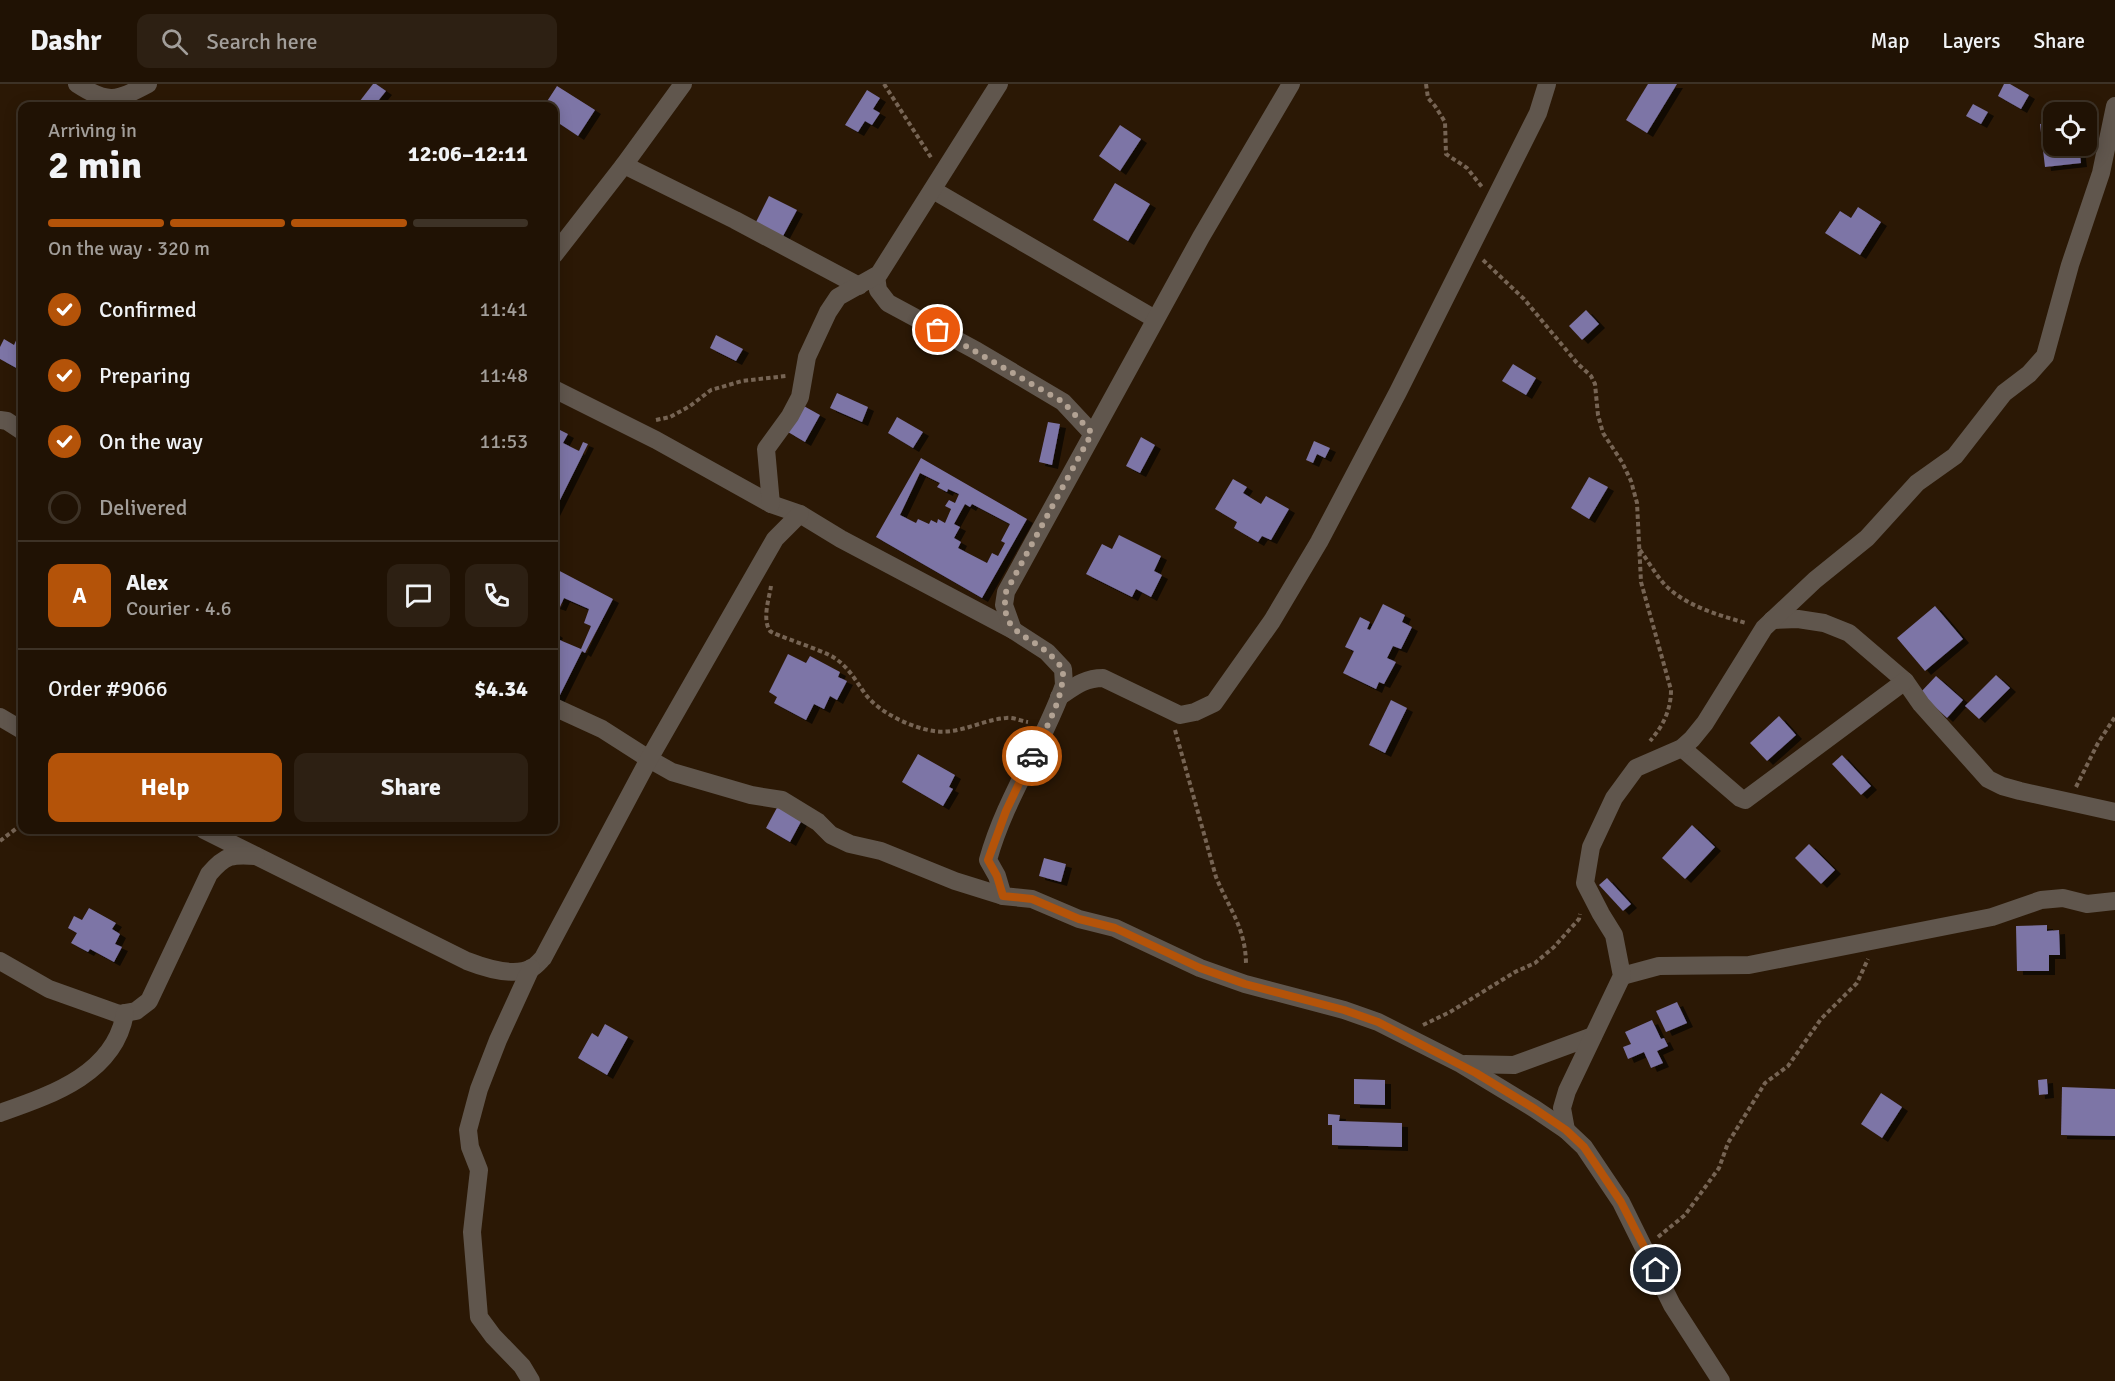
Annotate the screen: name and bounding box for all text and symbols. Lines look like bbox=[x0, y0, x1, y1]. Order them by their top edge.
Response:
search box bbox=[137, 14, 557, 68]
text: Dashr bbox=[30, 24, 101, 58]
icon: search bbox=[158, 25, 191, 58]
text: Search here bbox=[206, 28, 317, 55]
text: Map bbox=[1871, 28, 1909, 54]
text: Layers bbox=[1942, 28, 2000, 54]
text: Share bbox=[2033, 28, 2085, 54]
map controls bbox=[2043, 102, 2097, 156]
button: locate bbox=[2043, 102, 2097, 156]
text: Arriving in bbox=[48, 118, 137, 143]
text: 12:06–12:11 bbox=[408, 140, 528, 167]
text: 2 min bbox=[48, 141, 142, 189]
text: On the way · 320 m bbox=[48, 236, 210, 261]
icon: check bbox=[48, 293, 81, 326]
text: Confirmed bbox=[99, 296, 197, 323]
text: 11:41 bbox=[479, 297, 528, 322]
pin bbox=[912, 304, 963, 355]
icon: bag bbox=[921, 313, 954, 346]
icon: check bbox=[48, 359, 81, 392]
text: Preparing bbox=[99, 362, 191, 389]
text: 11:48 bbox=[479, 363, 528, 388]
icon: check bbox=[48, 425, 81, 458]
text: On the way bbox=[99, 428, 203, 455]
text: 11:53 bbox=[479, 429, 528, 454]
text: Delivered bbox=[99, 494, 187, 521]
button: chat bbox=[387, 564, 450, 627]
button: phone bbox=[465, 564, 528, 627]
text: Alex bbox=[126, 569, 168, 596]
text: A bbox=[72, 582, 87, 609]
text: Courier · 4.6 bbox=[126, 596, 232, 621]
text: Order #9066 bbox=[48, 675, 168, 702]
text: $4.34 bbox=[474, 675, 528, 702]
courier bbox=[1002, 726, 1062, 786]
icon: car bbox=[1016, 740, 1049, 773]
button: Help bbox=[48, 753, 282, 822]
button: Share bbox=[294, 753, 528, 822]
pin bbox=[1630, 1244, 1681, 1295]
icon: home bbox=[1639, 1253, 1672, 1286]

